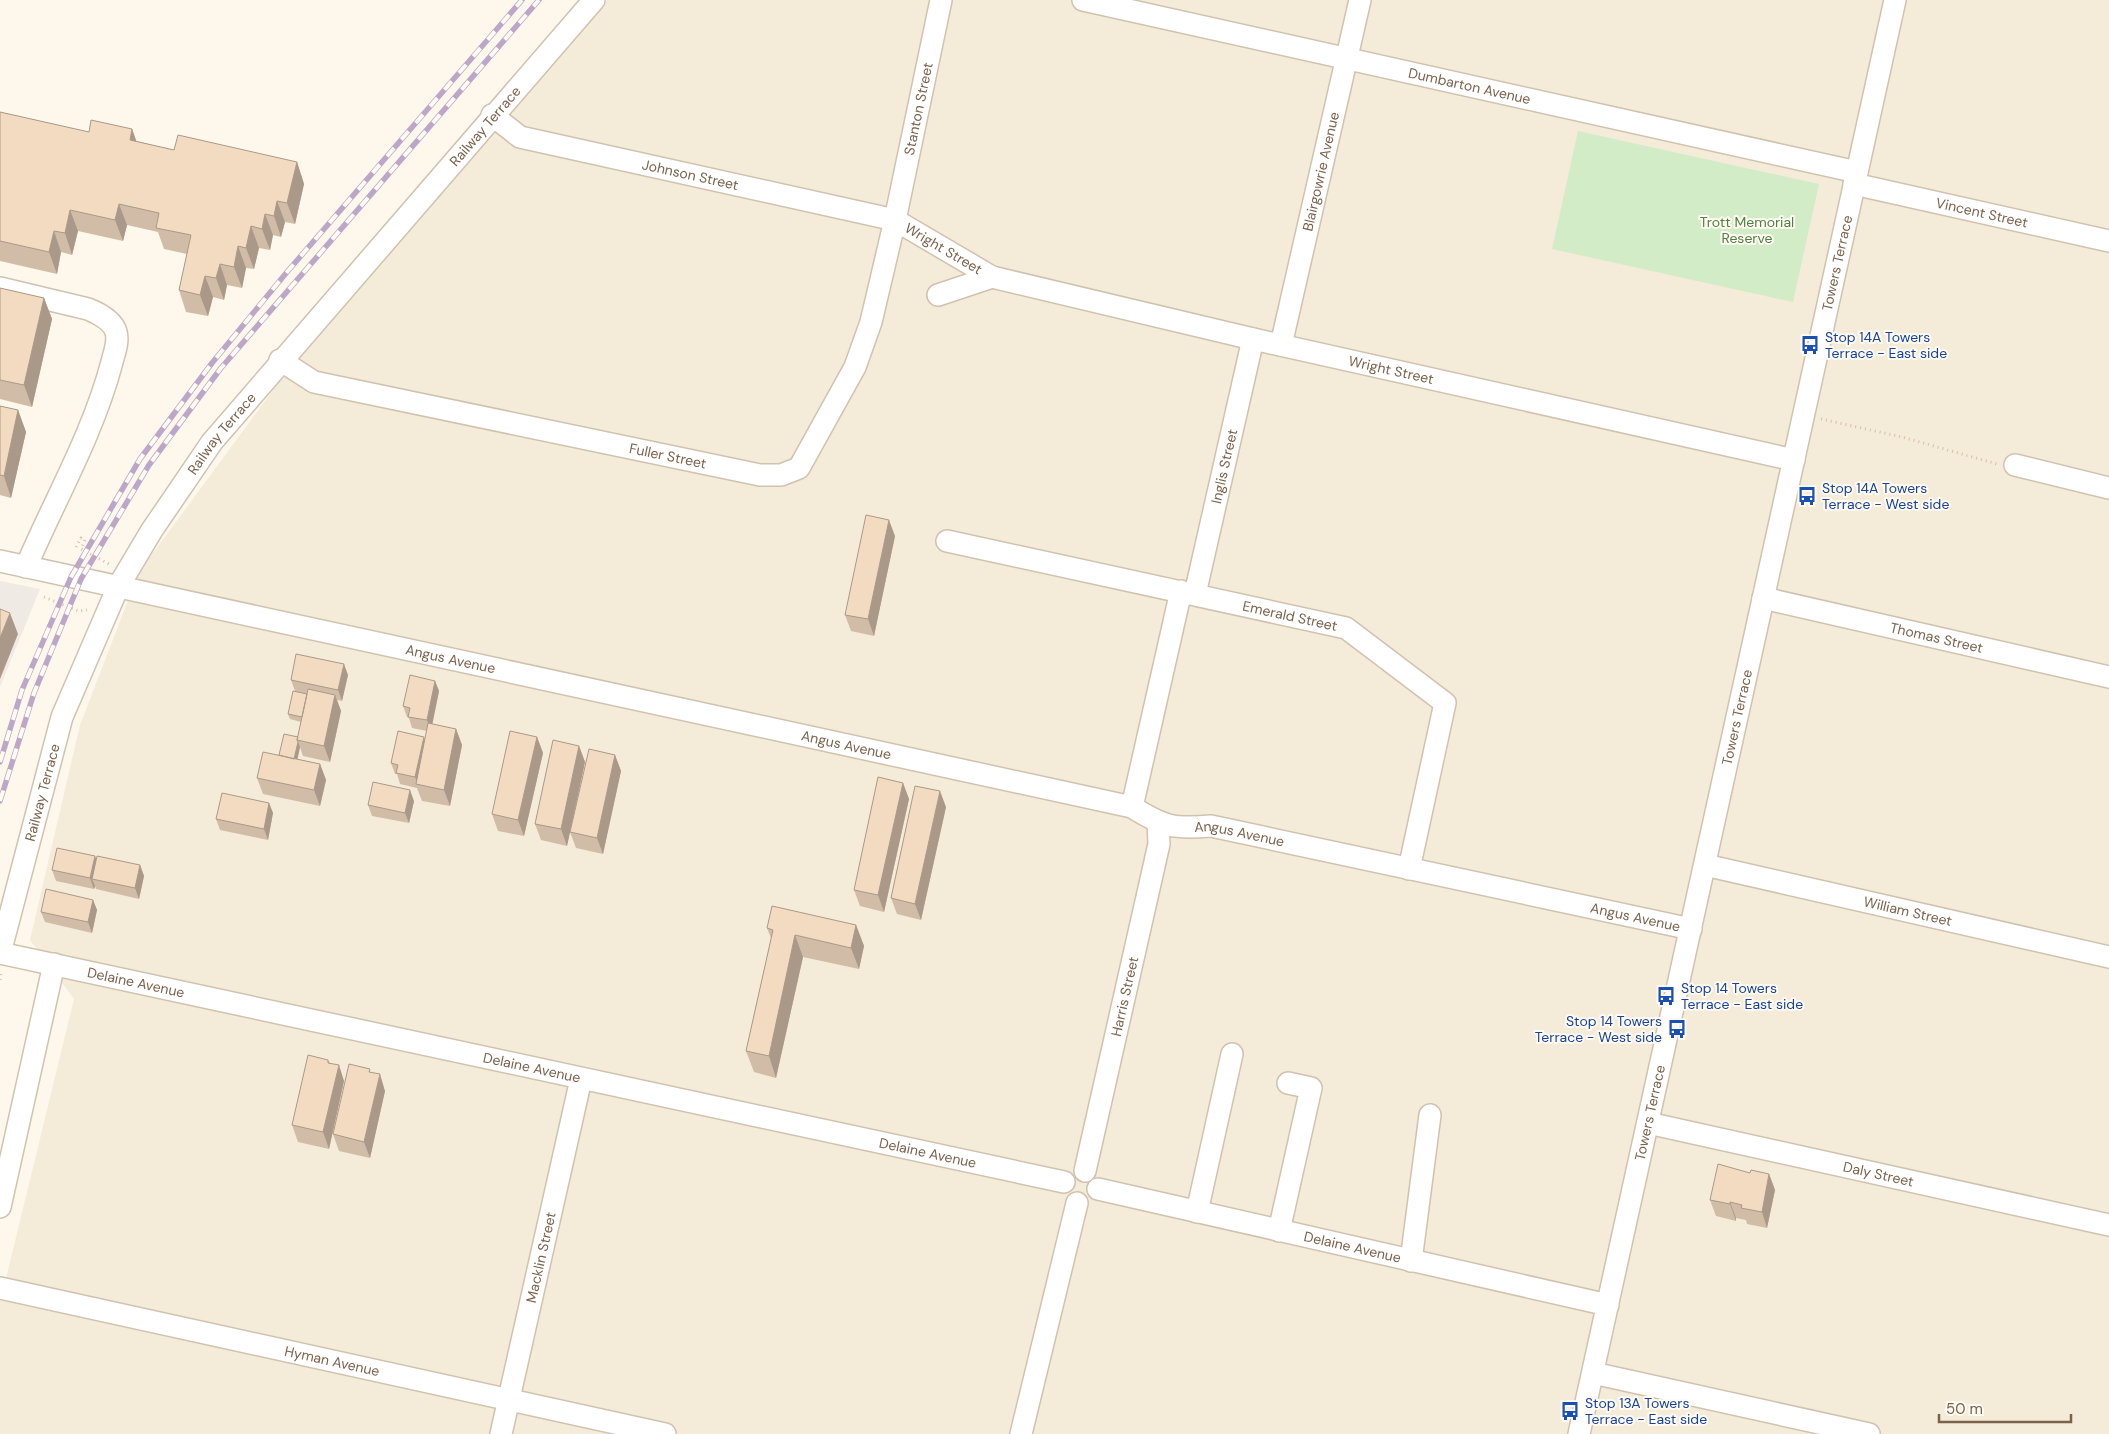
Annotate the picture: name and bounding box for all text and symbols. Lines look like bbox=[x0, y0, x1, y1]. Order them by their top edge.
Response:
street label: Stanton Street bbox=[900, 61, 937, 157]
street label: Dumbarton Avenue bbox=[1407, 64, 1532, 108]
street label: Railway Terrace bbox=[445, 82, 525, 170]
street label: Blairgowrie Avenue bbox=[1298, 110, 1343, 233]
street label: Johnson Street bbox=[640, 155, 740, 194]
street label: Vincent Street bbox=[1934, 194, 2030, 232]
park label: Trott Memorial Reserve bbox=[1700, 213, 1794, 247]
street label: Towers Terrace bbox=[1818, 213, 1856, 313]
street label: Wright Street bbox=[902, 219, 985, 278]
place label: Stop 14A Towers Terrace - East side bbox=[1825, 328, 1947, 362]
bus stop icon: Stop 14A Towers Terrace - East side bbox=[1799, 334, 1821, 356]
street label: Wright Street bbox=[1347, 352, 1435, 388]
street label: Railway Terrace bbox=[183, 389, 260, 478]
street label: Inglis Street bbox=[1207, 427, 1241, 505]
street label: Fuller Street bbox=[628, 439, 708, 473]
place label: Stop 14A Towers Terrace - West side bbox=[1822, 479, 1949, 513]
bus stop icon: Stop 14A Towers Terrace - West side bbox=[1796, 485, 1818, 507]
street label: Emerald Street bbox=[1241, 597, 1339, 635]
street label: Thomas Street bbox=[1888, 618, 1985, 657]
street label: Angus Avenue bbox=[404, 640, 497, 677]
street label: Towers Terrace bbox=[1718, 668, 1756, 767]
street label: Angus Avenue bbox=[800, 726, 893, 763]
street label: Railway Terrace bbox=[21, 742, 64, 843]
street label: Angus Avenue bbox=[1194, 817, 1286, 851]
street label: William Street bbox=[1862, 892, 1954, 930]
street label: Angus Avenue bbox=[1589, 899, 1682, 935]
street label: Harris Street bbox=[1107, 955, 1142, 1038]
street label: Delaine Avenue bbox=[86, 963, 186, 1001]
place label: Stop 14 Towers Terrace - East side bbox=[1681, 979, 1803, 1013]
bus stop icon: Stop 14 Towers Terrace - East side bbox=[1655, 985, 1677, 1007]
place label: Stop 14 Towers Terrace - West side bbox=[1535, 1012, 1662, 1046]
bus stop icon: Stop 14 Towers Terrace - West side bbox=[1666, 1018, 1688, 1040]
street label: Delaine Avenue bbox=[482, 1048, 582, 1087]
street label: Towers Terrace bbox=[1631, 1063, 1669, 1162]
street label: Delaine Avenue bbox=[877, 1133, 978, 1172]
street label: Daly Street bbox=[1842, 1157, 1915, 1191]
street label: Macklin Street bbox=[522, 1210, 560, 1305]
street label: Delaine Avenue bbox=[1302, 1227, 1403, 1267]
street label: Hyman Avenue bbox=[283, 1342, 381, 1380]
scale bar bbox=[1939, 1392, 2072, 1424]
place label: Stop 13A Towers Terrace - East side bbox=[1585, 1394, 1707, 1428]
text: 50 m bbox=[1946, 1399, 1983, 1419]
bus stop icon: Stop 13A Towers Terrace - East side bbox=[1559, 1400, 1581, 1422]

